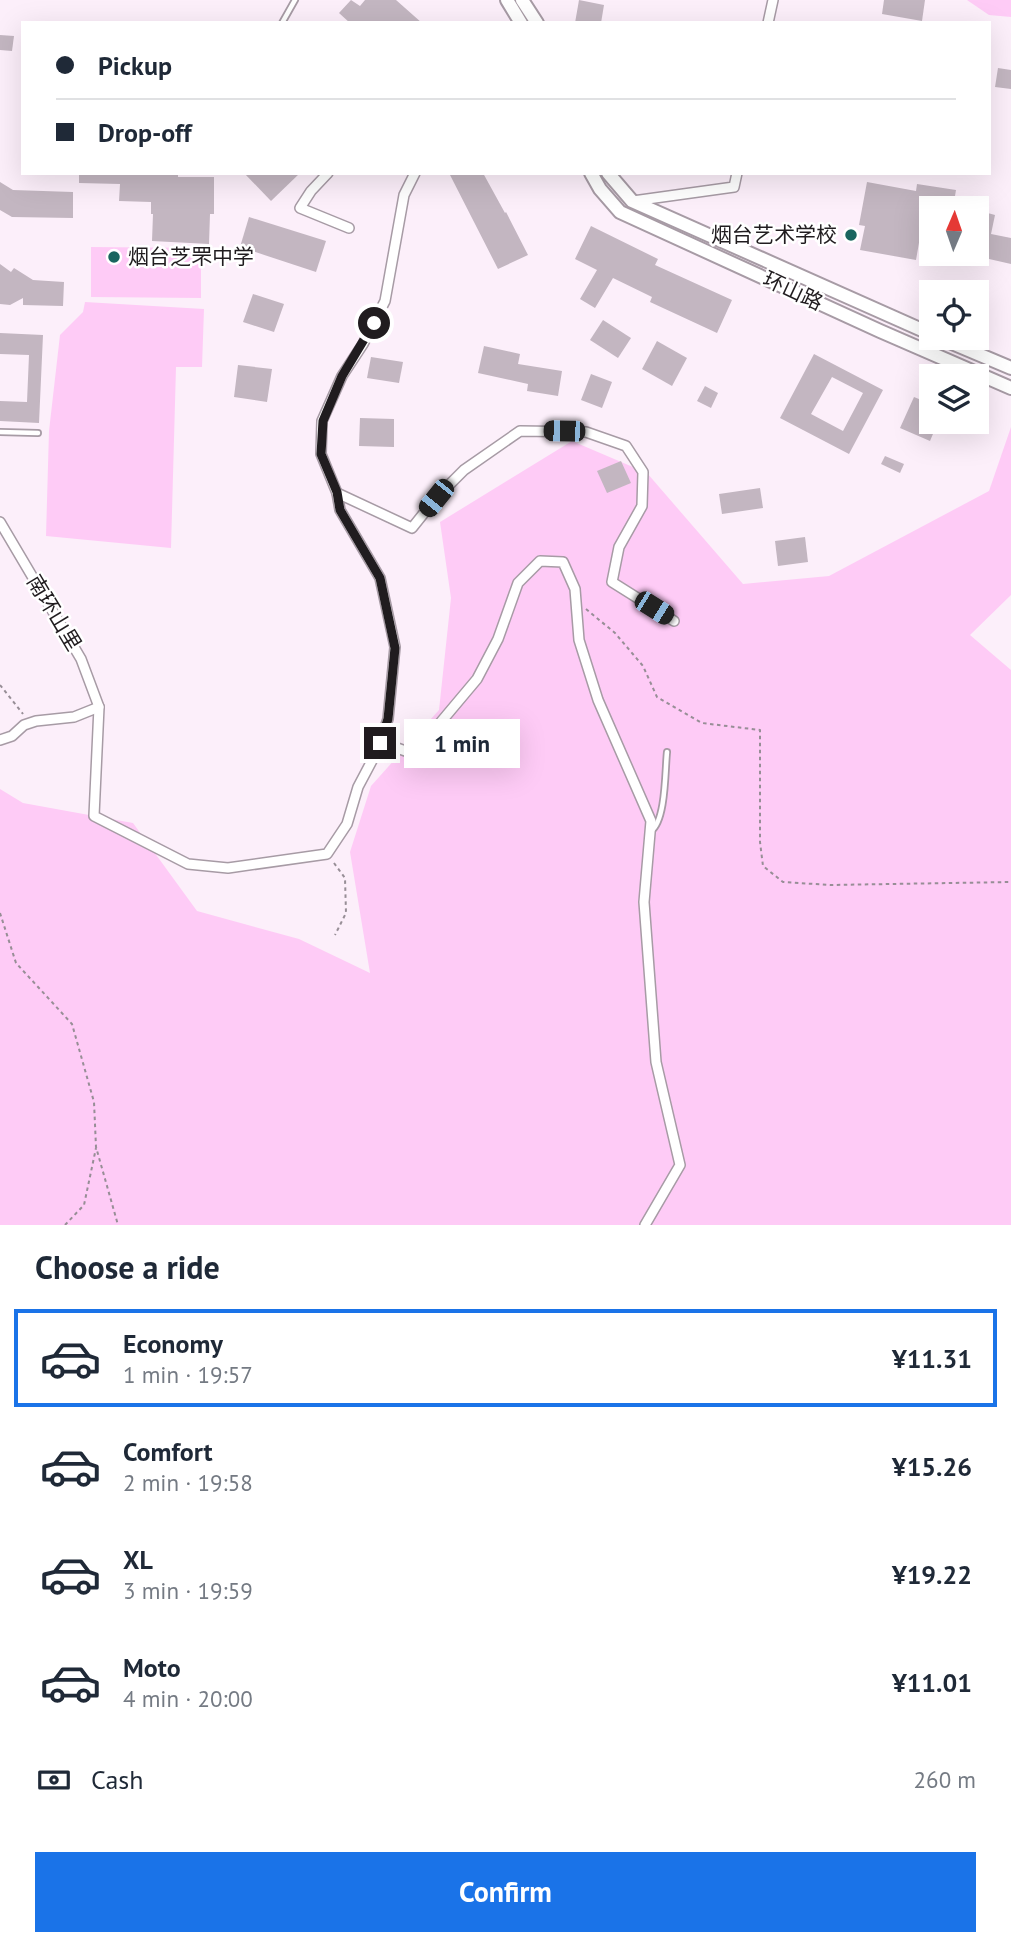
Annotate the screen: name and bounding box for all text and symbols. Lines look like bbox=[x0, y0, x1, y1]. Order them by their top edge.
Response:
text: Pickup bbox=[98, 49, 172, 82]
text: Drop-off bbox=[98, 116, 192, 149]
north arrow bbox=[919, 196, 989, 266]
map controls bbox=[919, 196, 989, 434]
place label: 烟台艺术学校 bbox=[711, 221, 837, 248]
marker: 烟台艺术学校 bbox=[843, 227, 859, 243]
place label: 烟台芝罘中学 bbox=[128, 243, 254, 270]
marker: 烟台芝罘中学 bbox=[106, 249, 122, 265]
street label: 环山路 bbox=[759, 265, 827, 316]
button: locate bbox=[919, 280, 989, 350]
route start bbox=[358, 307, 390, 339]
button: layers bbox=[919, 364, 989, 434]
car bbox=[543, 420, 586, 442]
car bbox=[415, 475, 458, 521]
street label: 南环山里 bbox=[21, 570, 88, 656]
car bbox=[631, 588, 678, 628]
callout: 1 min bbox=[404, 718, 520, 768]
route end bbox=[364, 727, 396, 759]
text: 1 min bbox=[434, 729, 490, 758]
text: Choose a ride bbox=[35, 1246, 220, 1288]
icon: car bbox=[39, 1327, 102, 1390]
text: Economy bbox=[123, 1327, 223, 1360]
text: ¥11.31 bbox=[892, 1342, 972, 1375]
text: 1 min · 19:57 bbox=[123, 1360, 253, 1389]
icon: car bbox=[39, 1435, 102, 1498]
text: Comfort bbox=[123, 1435, 213, 1468]
text: ¥15.26 bbox=[892, 1450, 972, 1483]
text: 2 min · 19:58 bbox=[123, 1468, 253, 1497]
icon: car bbox=[39, 1543, 102, 1606]
text: XL bbox=[123, 1543, 153, 1576]
text: ¥19.22 bbox=[892, 1558, 972, 1591]
text: 3 min · 19:59 bbox=[123, 1576, 253, 1605]
icon: car bbox=[39, 1651, 102, 1714]
text: Moto bbox=[123, 1651, 181, 1684]
text: ¥11.01 bbox=[892, 1666, 972, 1699]
text: 4 min · 20:00 bbox=[123, 1684, 253, 1713]
icon: cash bbox=[35, 1761, 73, 1799]
text: Cash bbox=[91, 1763, 143, 1796]
text: 260 m bbox=[914, 1765, 976, 1794]
button: Confirm bbox=[35, 1852, 976, 1932]

